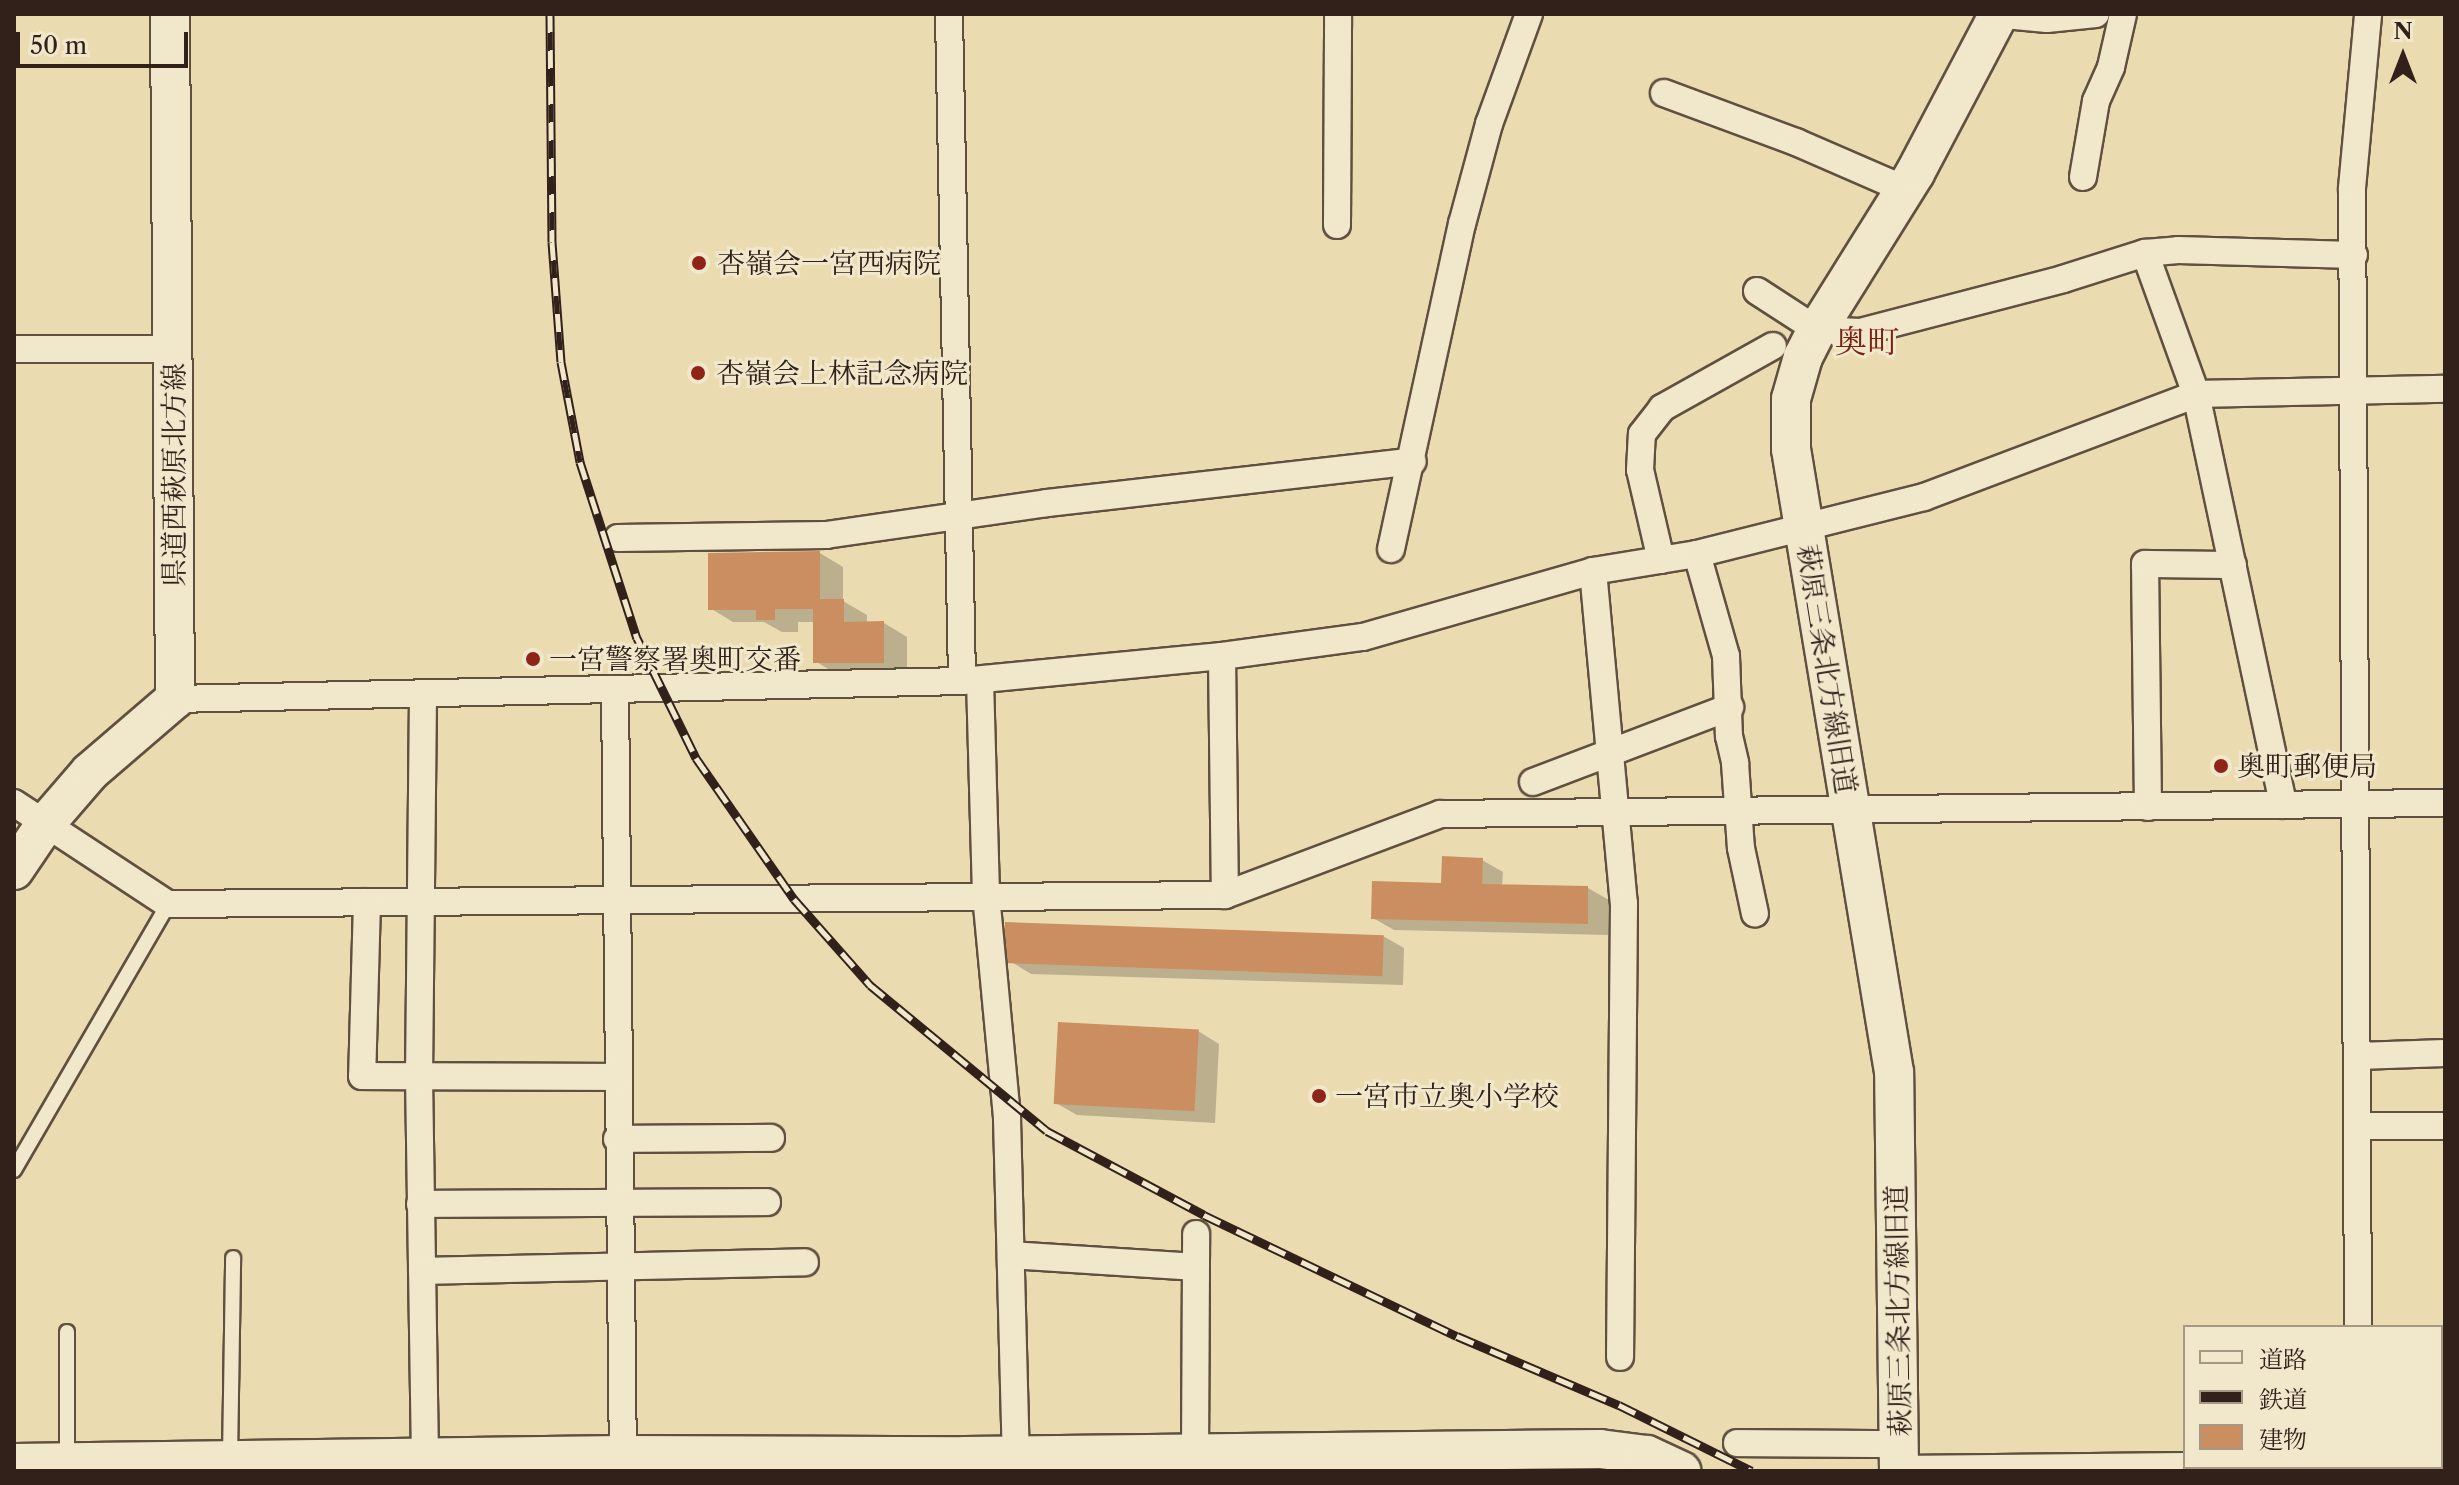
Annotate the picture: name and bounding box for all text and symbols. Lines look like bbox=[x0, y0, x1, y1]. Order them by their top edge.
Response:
scale bar bbox=[20, 16, 192, 66]
north arrow bbox=[2363, 16, 2443, 96]
text: N bbox=[2393, 18, 2413, 45]
text: 50 m bbox=[30, 31, 87, 60]
place label: 杏嶺会一宮西病院 bbox=[717, 246, 941, 280]
marker: 杏嶺会一宮西病院 bbox=[688, 252, 710, 274]
district label: 奥町 bbox=[1835, 323, 1899, 361]
place label: 杏嶺会上林記念病院 bbox=[716, 356, 968, 390]
marker: 杏嶺会上林記念病院 bbox=[687, 362, 709, 384]
street label: 県道西萩原北方線 bbox=[157, 363, 191, 587]
street label: 萩原三条北方線旧道 bbox=[1791, 542, 1863, 796]
place label: 一宮警察署奥町交番 bbox=[549, 642, 801, 676]
marker: 一宮警察署奥町交番 bbox=[524, 650, 542, 668]
place label: 奥町郵便局 bbox=[2237, 749, 2377, 783]
marker: 奥町郵便局 bbox=[2212, 757, 2230, 775]
place label: 一宮市立奥小学校 bbox=[1335, 1079, 1559, 1113]
marker: 一宮市立奥小学校 bbox=[1310, 1087, 1328, 1105]
street label: 萩原三条北方線旧道 bbox=[1879, 1185, 1917, 1437]
legend bbox=[2183, 1325, 2443, 1469]
text: 道路 bbox=[2259, 1345, 2307, 1374]
text: 鉄道 bbox=[2259, 1385, 2307, 1414]
text: 建物 bbox=[2259, 1425, 2307, 1454]

